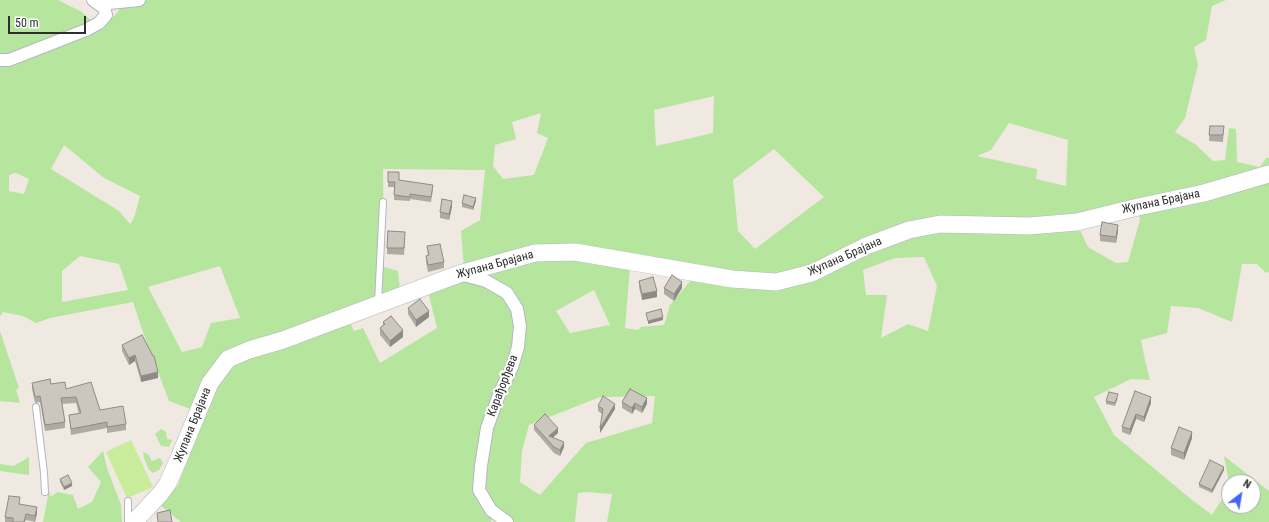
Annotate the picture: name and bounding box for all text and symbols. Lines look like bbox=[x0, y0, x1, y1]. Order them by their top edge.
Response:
scale bar bbox=[10, 8, 88, 34]
text: 50 m bbox=[15, 16, 39, 30]
street label: Жупана Брајана bbox=[1121, 187, 1201, 217]
street label: Жупана Брајана bbox=[806, 234, 884, 280]
street label: Жупана Брајана bbox=[455, 248, 535, 282]
street label: Карађорђева bbox=[485, 353, 521, 419]
street label: Жупана Брајана bbox=[171, 386, 215, 464]
north arrow bbox=[1221, 474, 1261, 514]
text: N bbox=[1241, 477, 1253, 491]

